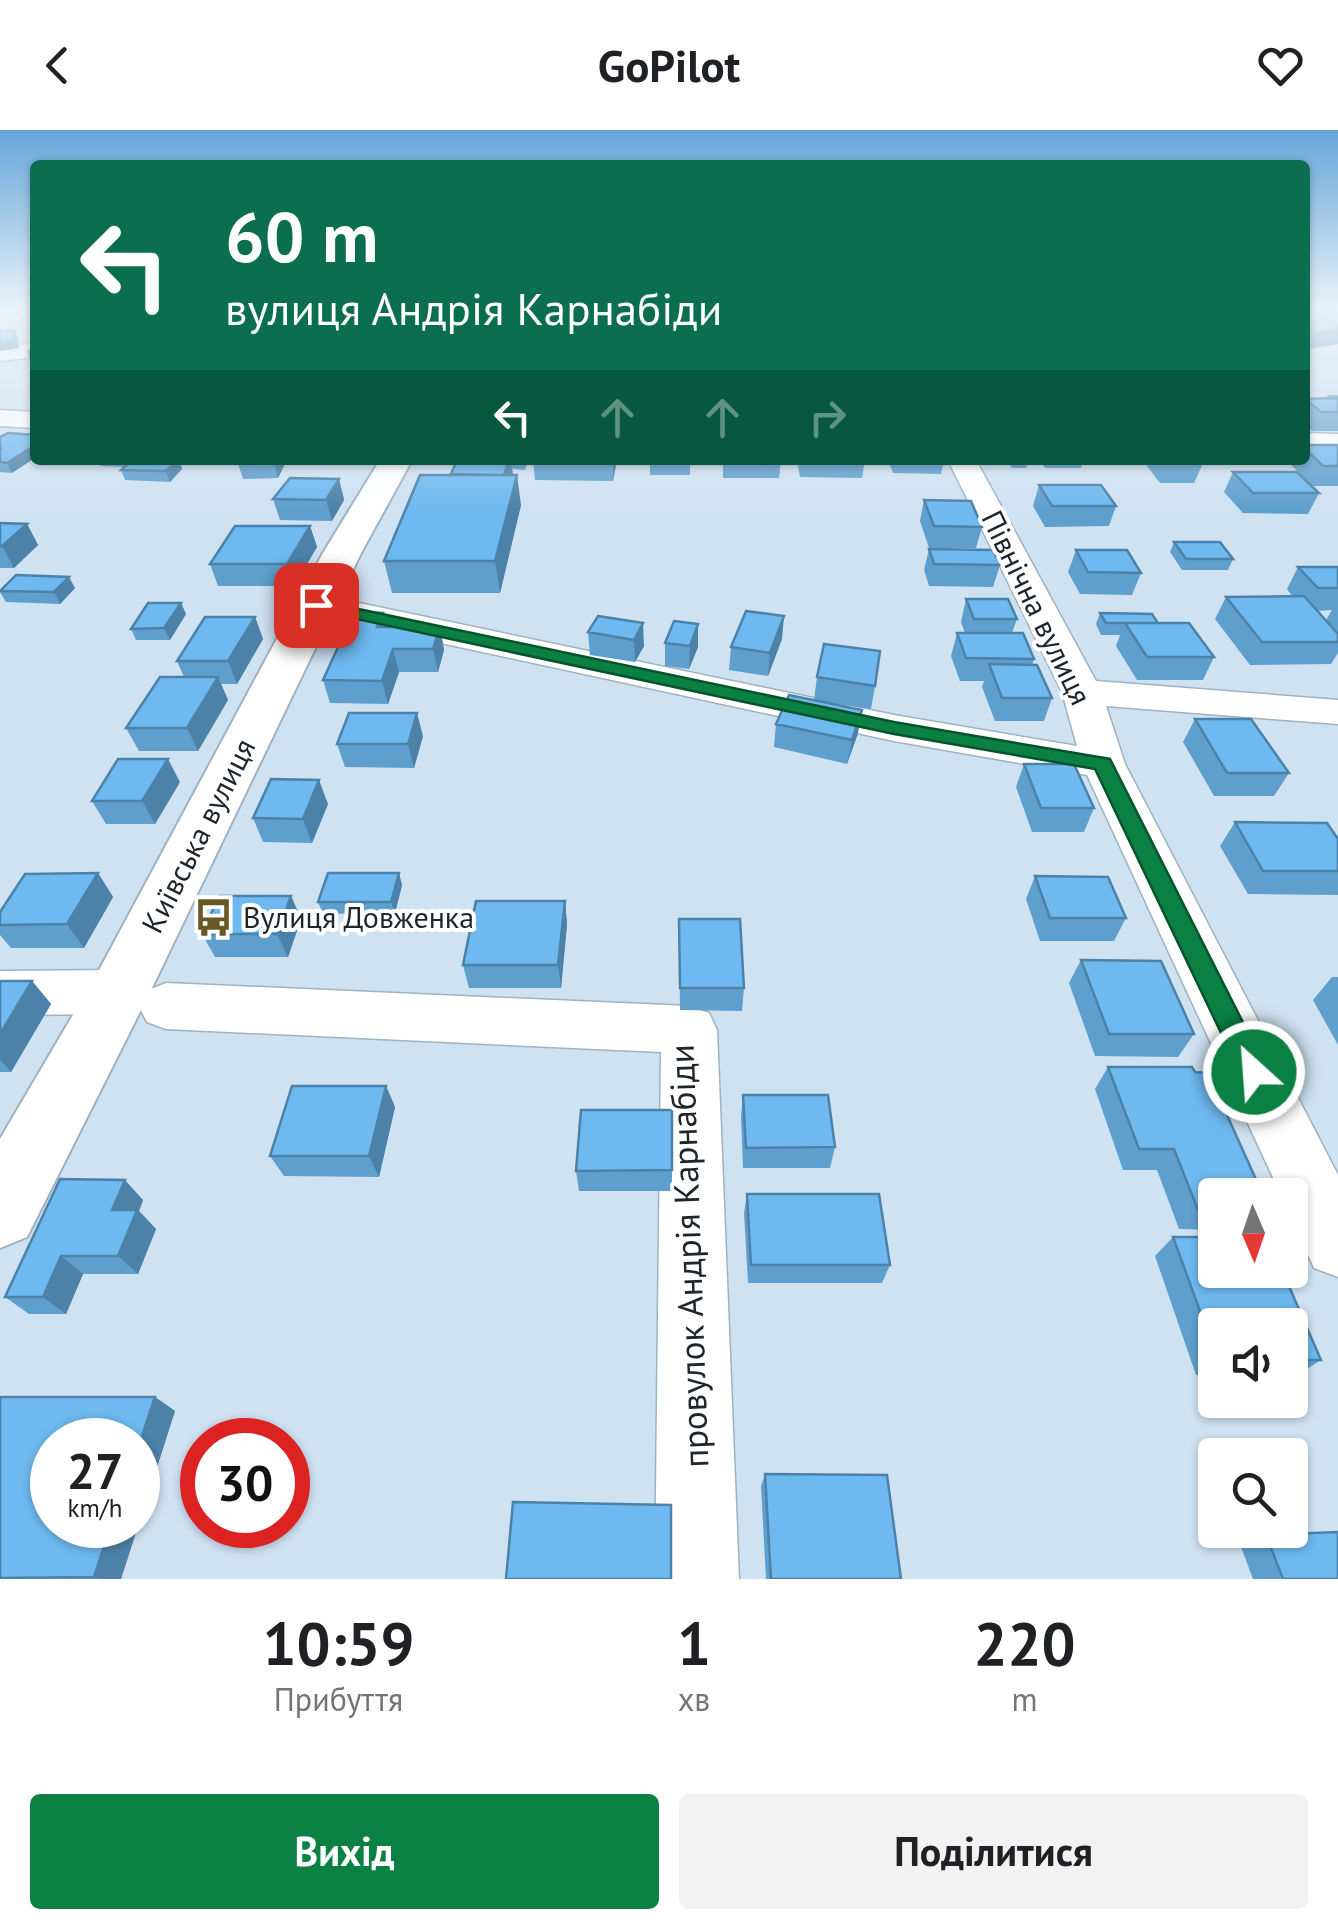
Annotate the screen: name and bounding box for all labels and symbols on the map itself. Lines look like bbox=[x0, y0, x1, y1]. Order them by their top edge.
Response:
street label: Північна вулиця bbox=[973, 504, 1101, 711]
pin bbox=[274, 563, 359, 648]
street label: Київська вулиця bbox=[132, 731, 263, 939]
bus stop icon: Вулиця Довженка bbox=[192, 897, 234, 939]
place label: Вулиця Довженка bbox=[243, 897, 474, 936]
position arrow bbox=[1202, 1020, 1306, 1124]
street label: провулок Андрія Карнабіди bbox=[658, 1044, 718, 1469]
north arrow bbox=[1198, 1178, 1308, 1288]
speed limit sign: 30 bbox=[180, 1418, 310, 1548]

